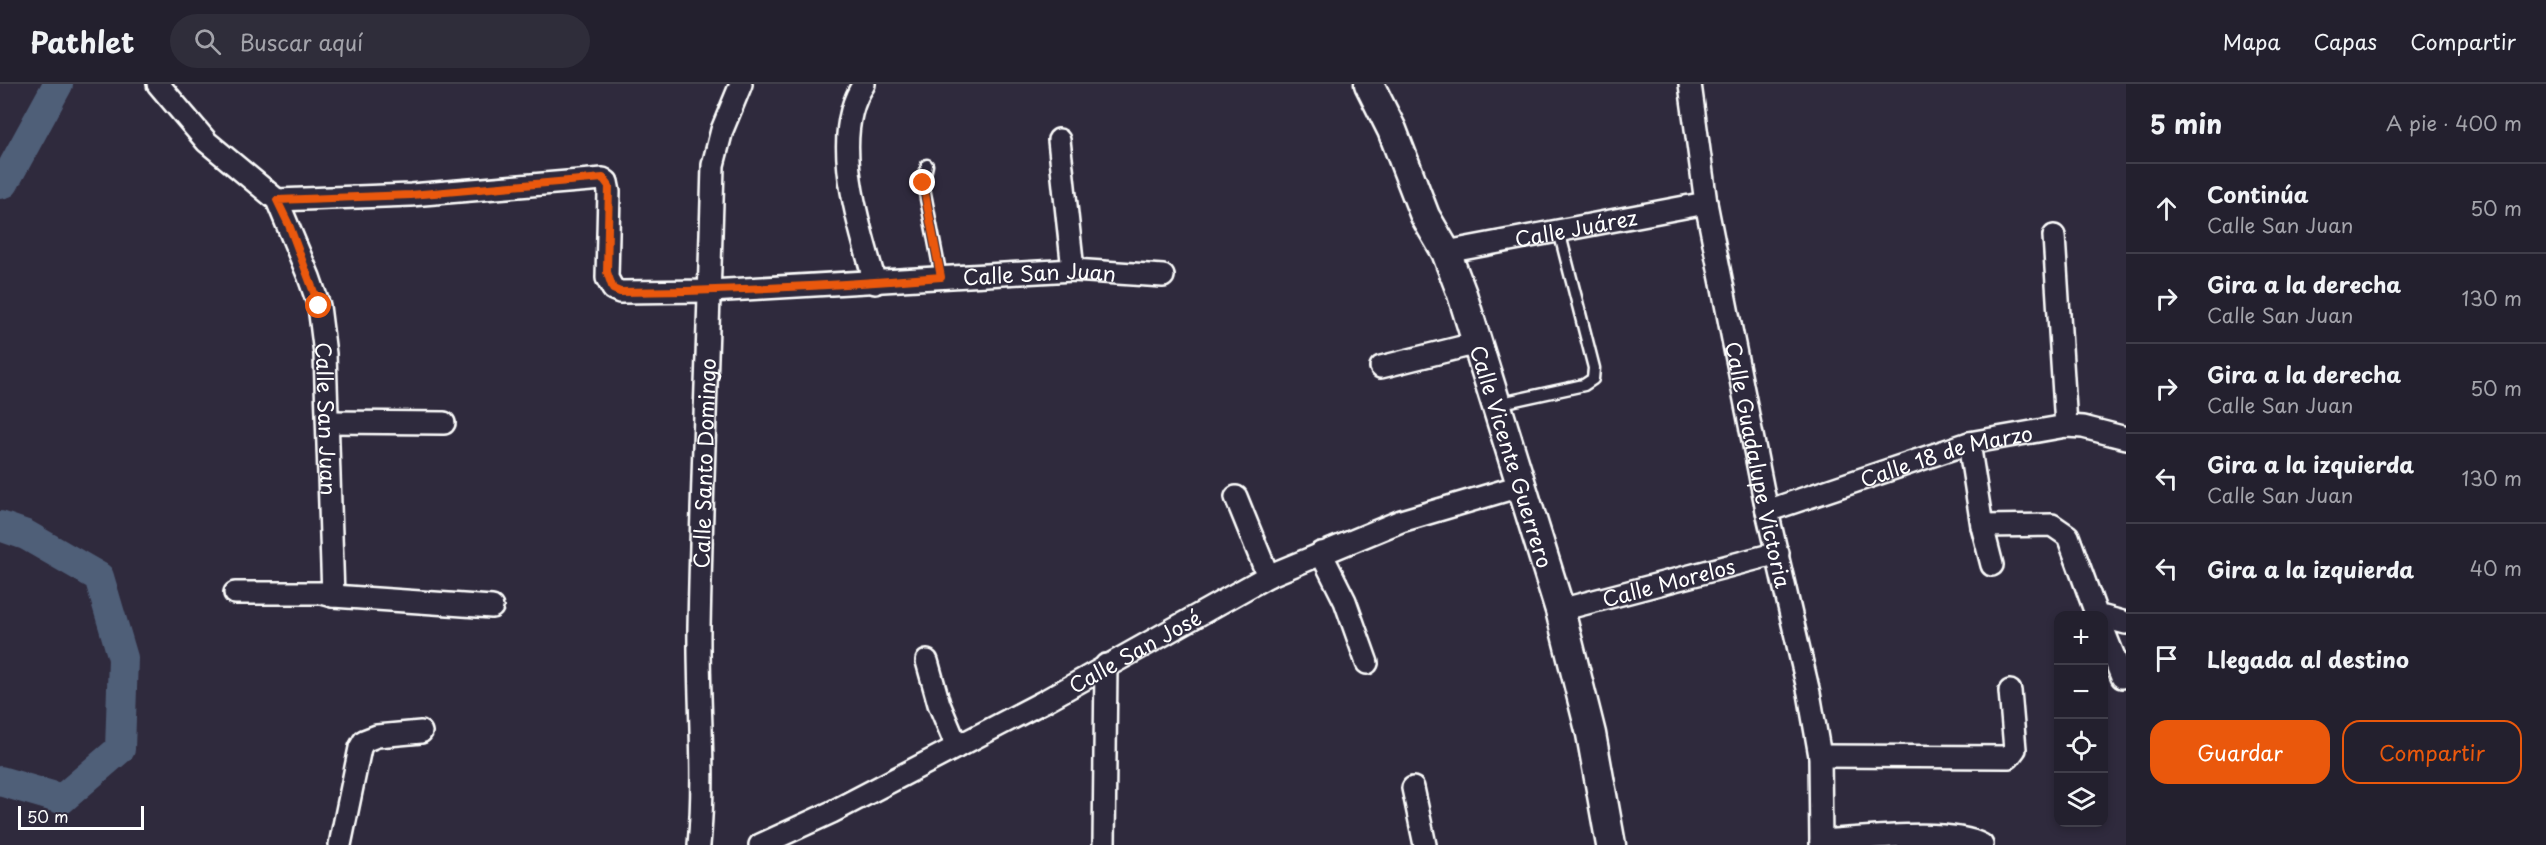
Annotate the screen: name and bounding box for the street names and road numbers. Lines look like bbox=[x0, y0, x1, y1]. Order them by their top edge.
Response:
street label: Calle Juárez bbox=[1512, 200, 1640, 255]
street label: Calle San Juan bbox=[962, 254, 1117, 292]
street label: Calle Guadalupe Victoria bbox=[1718, 339, 1800, 591]
street label: Calle San Juan bbox=[308, 340, 346, 496]
street label: Calle Vicente Guerrero bbox=[1463, 341, 1562, 572]
street label: Calle Santo Domingo bbox=[684, 357, 723, 569]
street label: Calle 18 de Marzo bbox=[1855, 416, 2035, 495]
street label: Calle Morelos bbox=[1598, 549, 1738, 614]
street label: Calle San José bbox=[1062, 601, 1207, 701]

